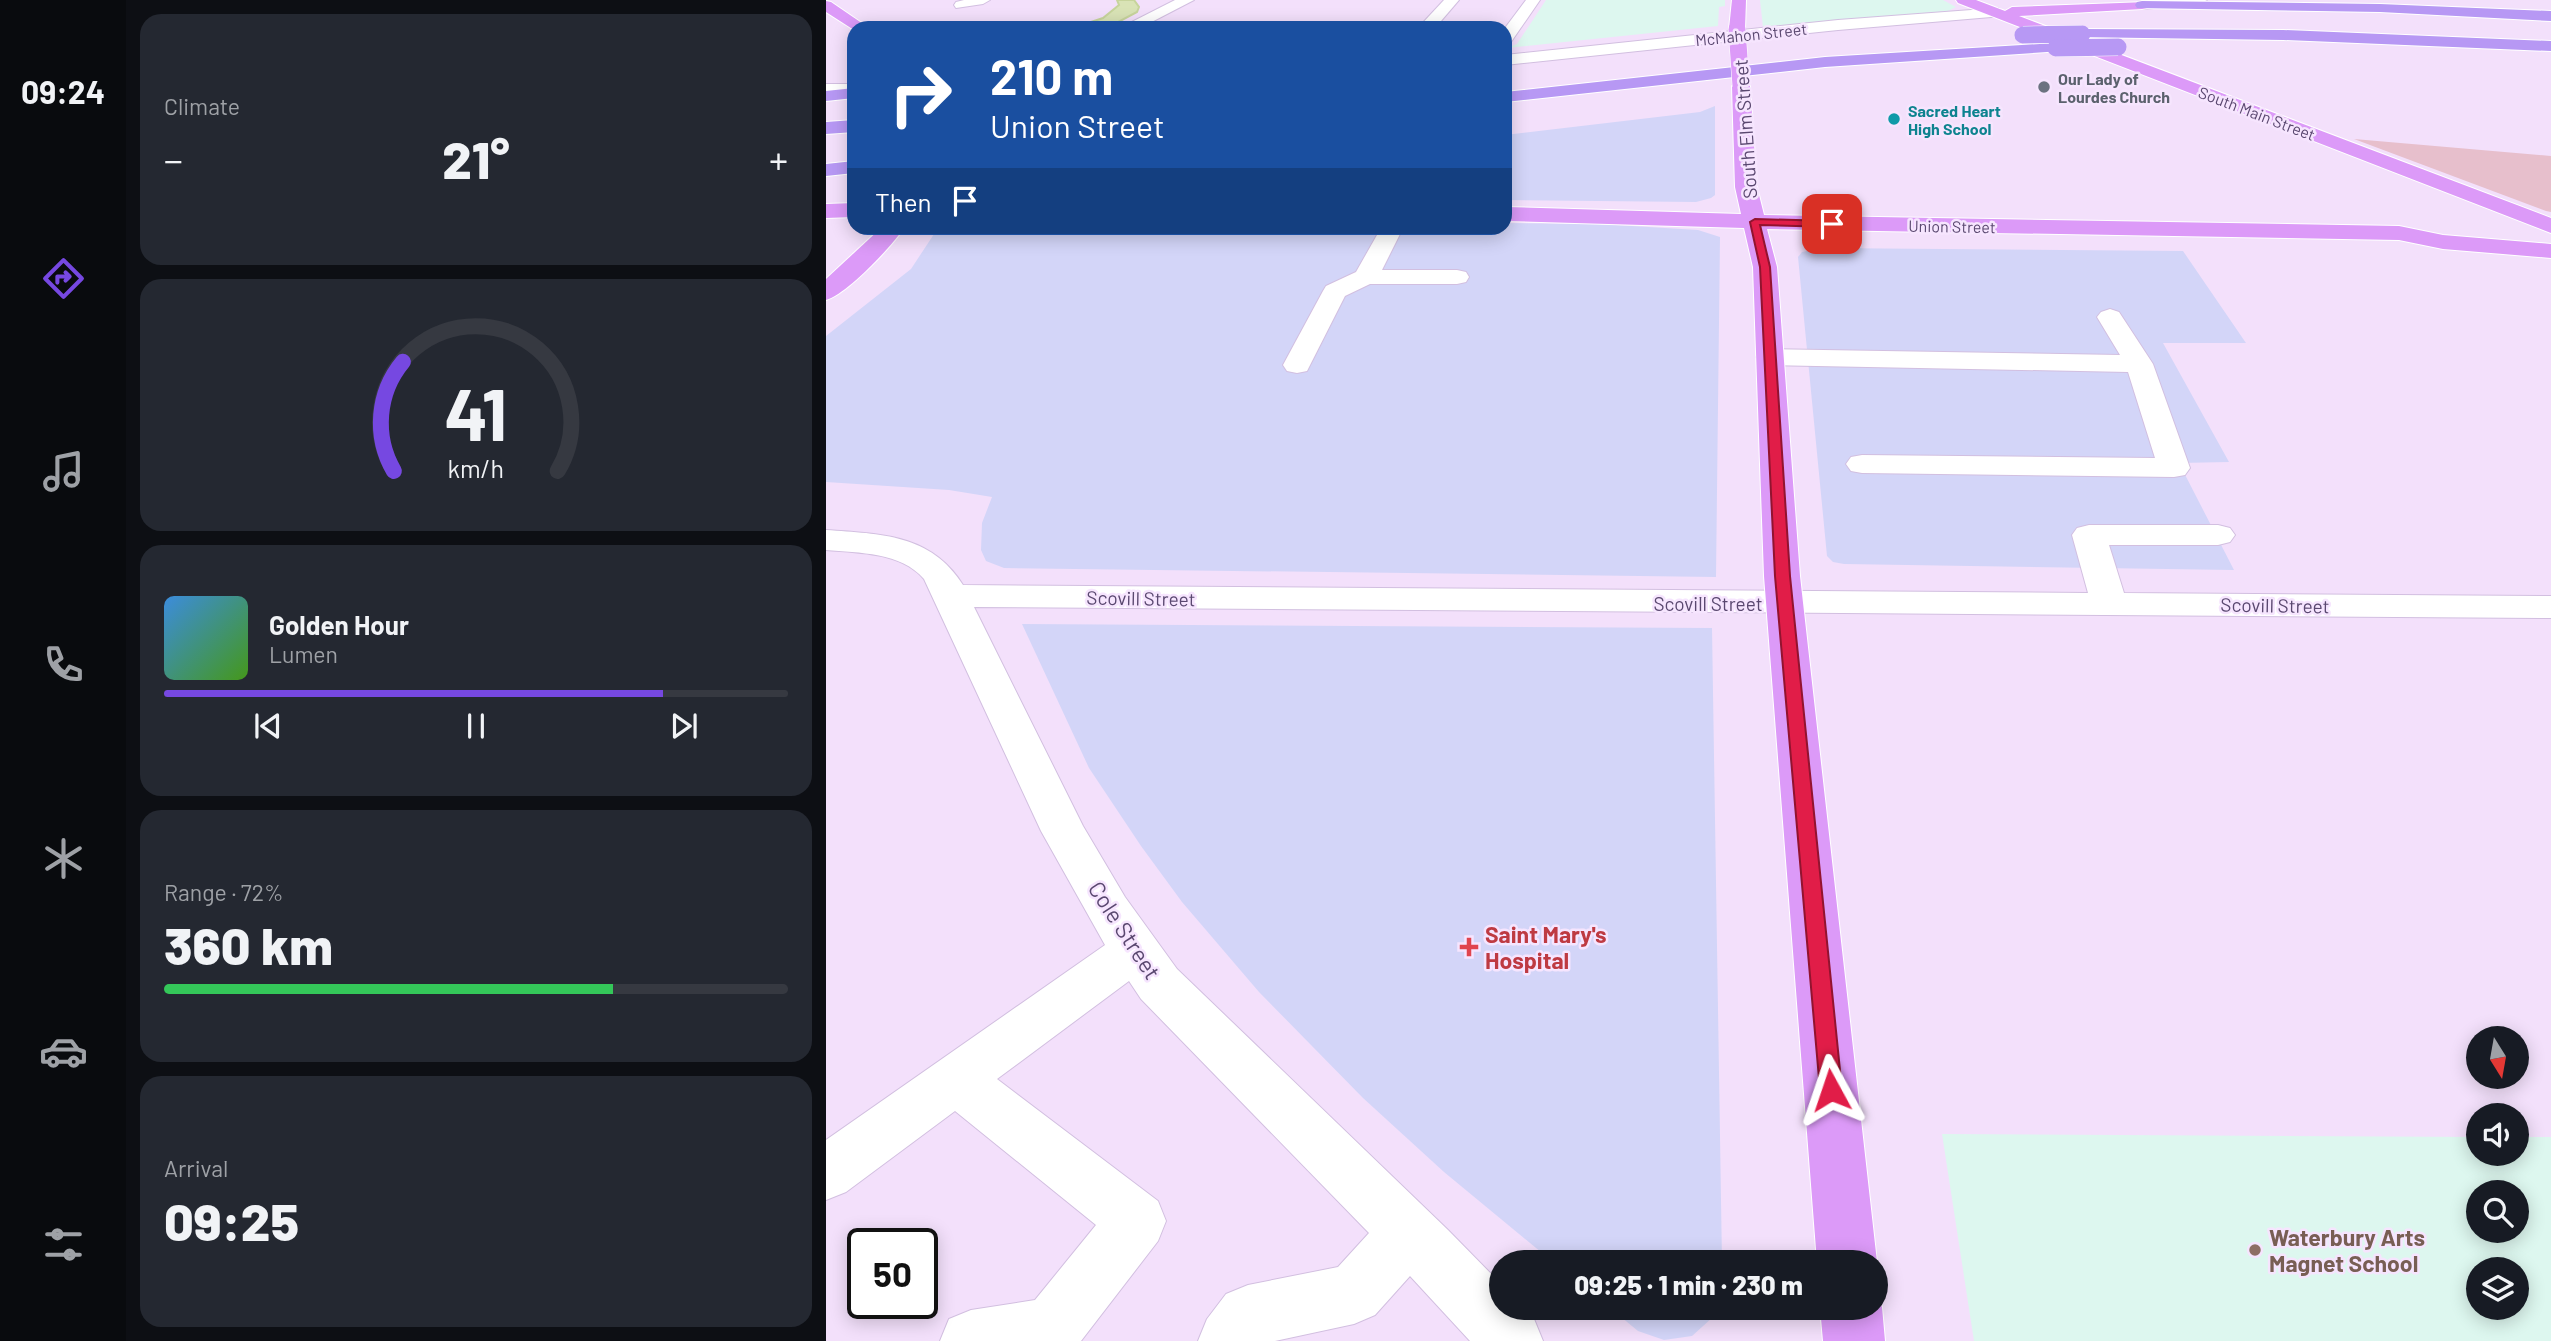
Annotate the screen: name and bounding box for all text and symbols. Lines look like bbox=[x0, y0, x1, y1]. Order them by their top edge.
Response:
street label: McMahon Street bbox=[1694, 19, 1808, 49]
text: 210 m bbox=[990, 46, 1113, 105]
icon: right bbox=[875, 49, 966, 140]
street label: South Elm Street bbox=[1729, 58, 1761, 200]
place label: Our Lady of Lourdes Church bbox=[2058, 69, 2170, 106]
text: 09:24 bbox=[21, 72, 105, 110]
marker: Our Lady of Lourdes Church bbox=[2036, 79, 2052, 95]
street label: South Main Street bbox=[2196, 82, 2318, 144]
text: Climate bbox=[164, 92, 240, 120]
place label: Sacred Heart High School bbox=[1908, 101, 2001, 138]
text: Union Street bbox=[990, 106, 1165, 144]
marker: Sacred Heart High School bbox=[1886, 111, 1902, 127]
text: 21° bbox=[442, 127, 510, 189]
text: − bbox=[164, 136, 183, 182]
text: + bbox=[769, 136, 788, 182]
icon: arrive bbox=[946, 182, 984, 220]
text: Then bbox=[875, 186, 932, 217]
pin bbox=[1802, 194, 1862, 254]
icon: arrive bbox=[1813, 205, 1851, 243]
street label: Union Street bbox=[1908, 216, 1996, 236]
icon: directions bbox=[39, 254, 88, 303]
text: 41 bbox=[445, 369, 507, 457]
icon: music bbox=[39, 447, 88, 496]
text: km/h bbox=[448, 453, 504, 483]
street label: Scovill Street bbox=[1086, 586, 1196, 610]
street label: Scovill Street bbox=[1653, 592, 1763, 615]
street label: Scovill Street bbox=[2220, 593, 2330, 617]
text: Golden Hour bbox=[269, 609, 409, 640]
icon: phone bbox=[39, 640, 88, 689]
text: Lumen bbox=[269, 640, 338, 668]
icon: previous bbox=[249, 707, 287, 745]
icon: pause bbox=[457, 707, 495, 745]
icon: next bbox=[665, 707, 703, 745]
icon: climate bbox=[39, 834, 88, 883]
street label: Cole Street bbox=[1083, 876, 1167, 984]
text: Range · 72% bbox=[164, 878, 284, 906]
text: 360 km bbox=[164, 913, 333, 975]
place label: Saint Mary's Hospital bbox=[1485, 920, 1607, 974]
marker: Saint Mary's Hospital bbox=[1459, 937, 1479, 957]
north arrow bbox=[2466, 1026, 2529, 1088]
map controls bbox=[2466, 1026, 2529, 1320]
icon: car bbox=[39, 1027, 88, 1076]
position arrow bbox=[1794, 1053, 1868, 1127]
button: sound bbox=[2466, 1103, 2529, 1166]
text: Arrival bbox=[164, 1154, 228, 1182]
button: search bbox=[2466, 1180, 2529, 1243]
text: 09:25 bbox=[164, 1189, 299, 1251]
icon: filters bbox=[39, 1220, 88, 1269]
place label: Waterbury Arts Magnet School bbox=[2269, 1223, 2425, 1277]
speed limit sign: 50 bbox=[847, 1228, 938, 1319]
marker: Waterbury Arts Magnet School bbox=[2247, 1242, 2263, 1258]
button: layers bbox=[2466, 1257, 2529, 1320]
text: 09:25 · 1 min · 230 m bbox=[1574, 1269, 1803, 1300]

